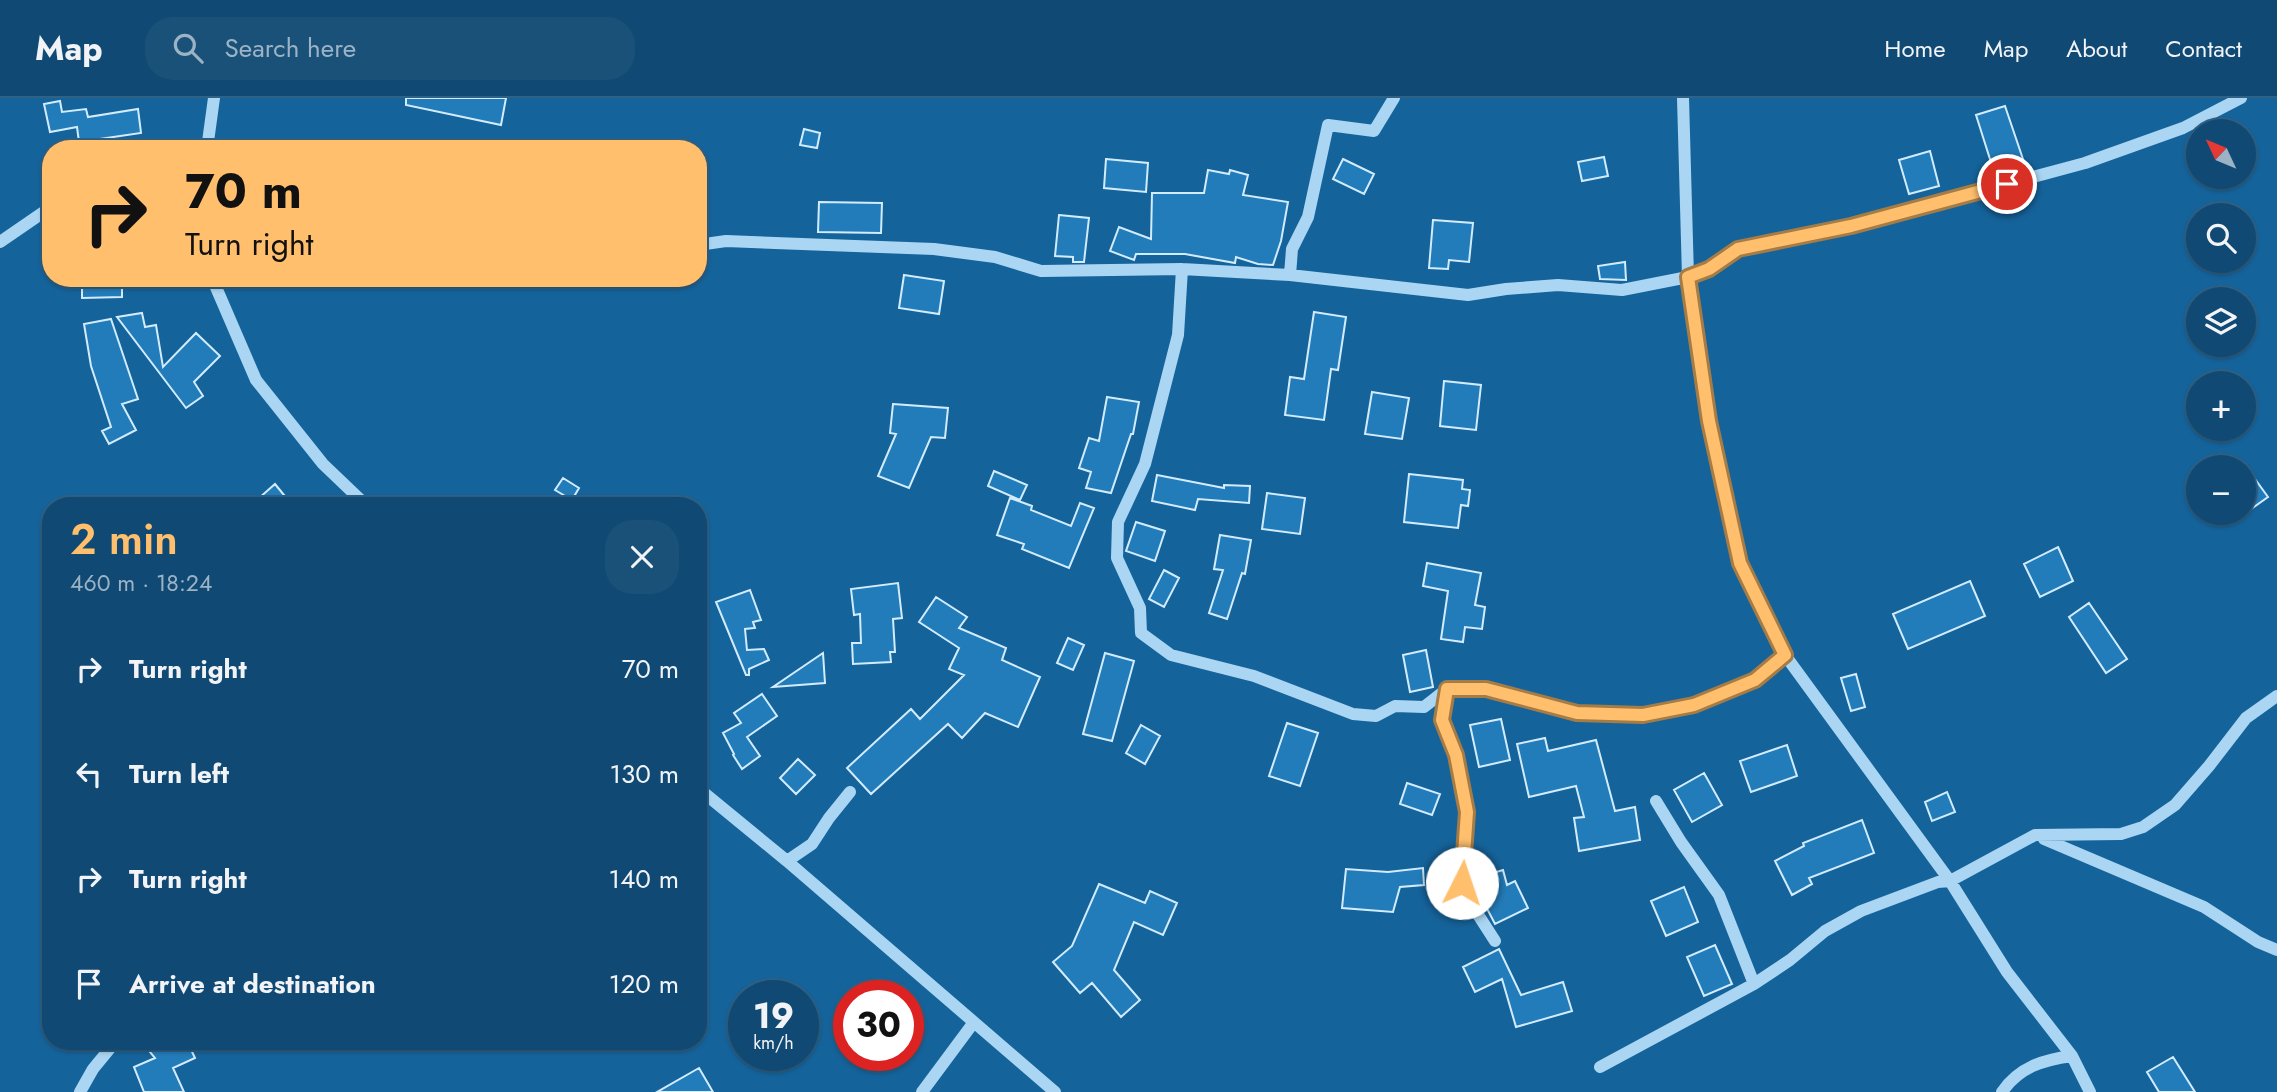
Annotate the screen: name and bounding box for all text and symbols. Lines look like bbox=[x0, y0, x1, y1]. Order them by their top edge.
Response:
search box bbox=[145, 17, 635, 80]
text: Map bbox=[35, 25, 103, 72]
icon: search bbox=[169, 29, 207, 67]
text: Search here bbox=[225, 29, 356, 67]
text: Home bbox=[1884, 31, 1946, 66]
text: Map bbox=[1984, 31, 2028, 66]
text: About bbox=[2066, 31, 2127, 66]
text: Contact bbox=[2165, 31, 2242, 66]
north arrow bbox=[2186, 119, 2256, 189]
map controls bbox=[2186, 119, 2256, 525]
pin bbox=[1977, 154, 2037, 214]
text: 70 m bbox=[185, 156, 302, 226]
icon: arrive bbox=[1988, 165, 2026, 203]
icon: right bbox=[70, 168, 161, 259]
button: search bbox=[2186, 203, 2256, 273]
text: Turn right bbox=[185, 221, 314, 267]
button: layers bbox=[2186, 287, 2256, 357]
button: + bbox=[2186, 371, 2256, 441]
button: − bbox=[2186, 455, 2256, 525]
text: 2 min bbox=[70, 509, 178, 570]
button: close bbox=[605, 520, 679, 594]
text: 460 m · 18:24 bbox=[70, 566, 212, 600]
icon: right bbox=[70, 650, 108, 688]
text: Turn right bbox=[129, 650, 247, 688]
text: 70 m bbox=[622, 650, 679, 688]
icon: left bbox=[70, 755, 108, 793]
text: Turn left bbox=[129, 755, 229, 793]
text: 130 m bbox=[609, 755, 679, 793]
position arrow bbox=[1425, 846, 1499, 920]
icon: right bbox=[70, 860, 108, 898]
text: Turn right bbox=[129, 860, 247, 898]
text: 140 m bbox=[608, 860, 679, 898]
icon: arrive bbox=[70, 965, 108, 1003]
text: Arrive at destination bbox=[129, 965, 376, 1003]
text: 120 m bbox=[609, 965, 679, 1003]
speed limit sign: 30 bbox=[833, 980, 924, 1071]
text: 19 bbox=[753, 991, 794, 1041]
text: km/h bbox=[753, 1030, 794, 1056]

